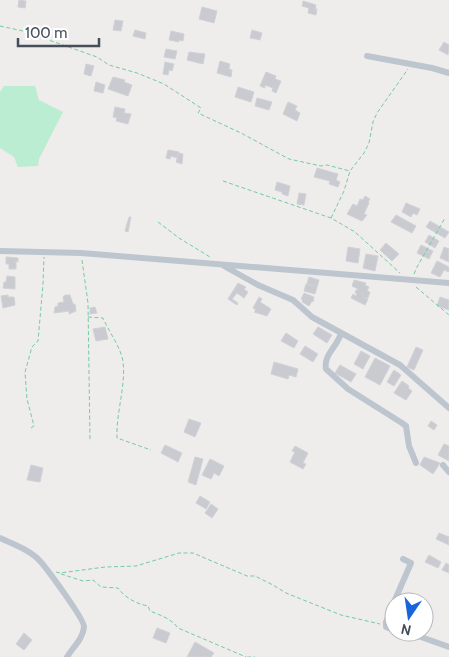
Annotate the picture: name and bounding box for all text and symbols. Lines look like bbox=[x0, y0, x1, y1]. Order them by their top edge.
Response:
scale bar bbox=[18, 15, 99, 47]
text: 100 m bbox=[25, 24, 67, 42]
north arrow bbox=[384, 592, 434, 642]
text: N bbox=[399, 620, 413, 640]

